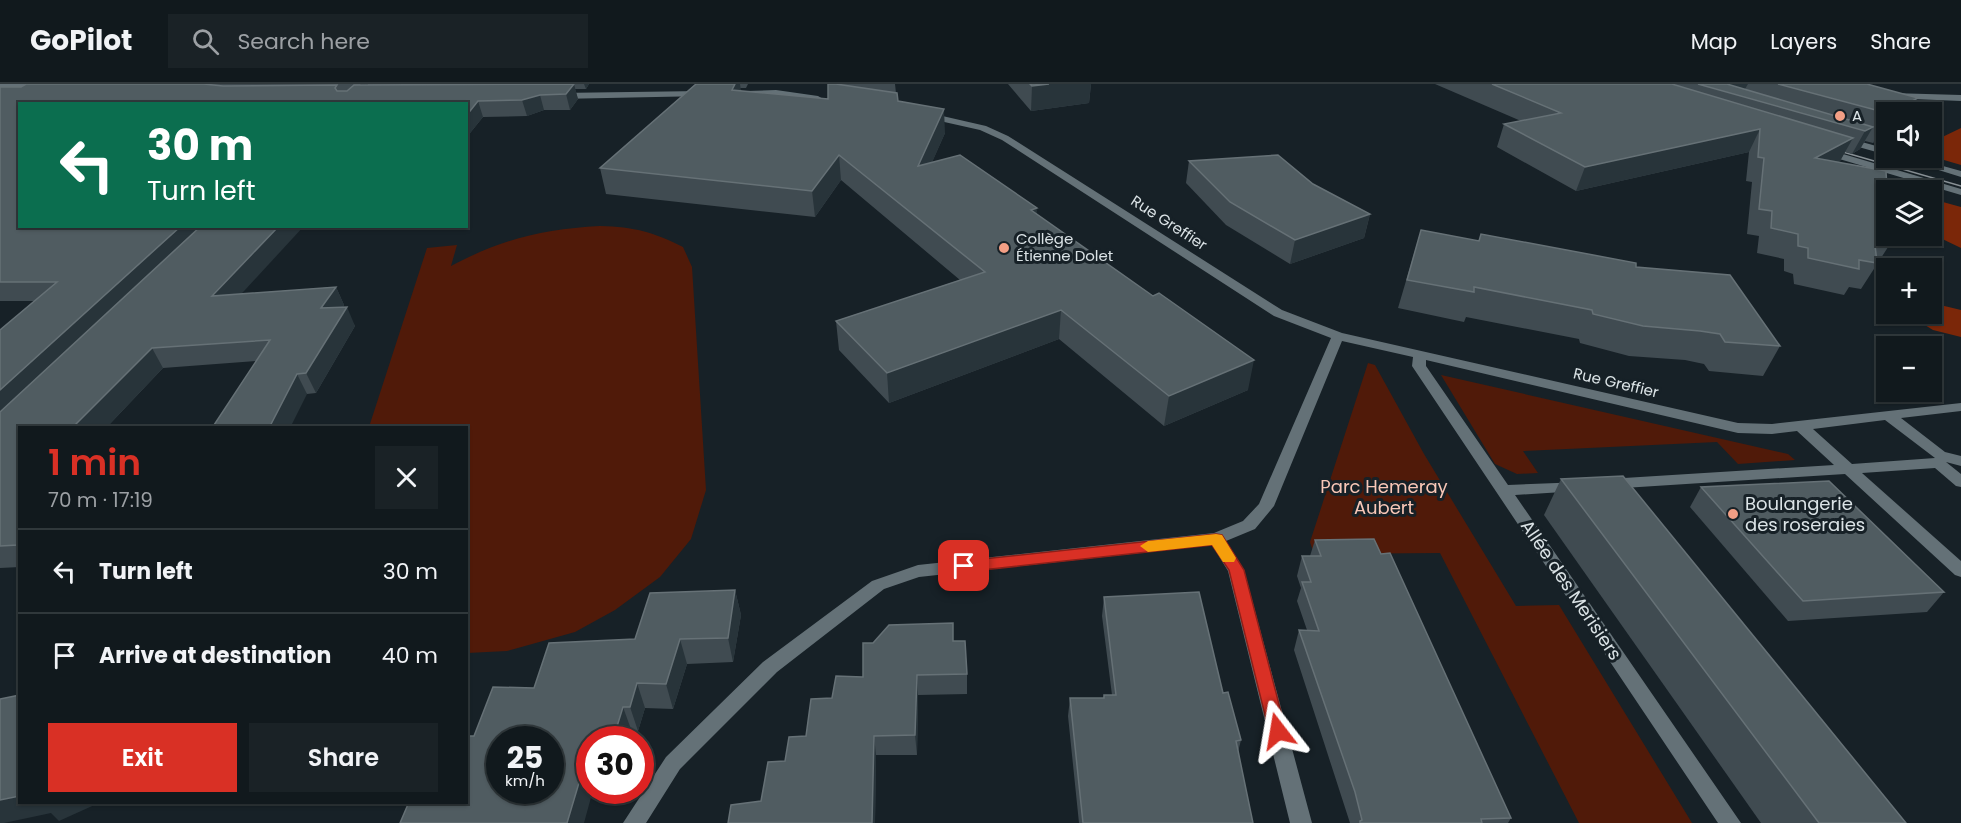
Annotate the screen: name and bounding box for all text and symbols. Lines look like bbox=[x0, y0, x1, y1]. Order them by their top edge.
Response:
search box bbox=[168, 14, 588, 68]
text: GoPilot bbox=[30, 21, 132, 60]
icon: search bbox=[189, 25, 222, 58]
text: Search here bbox=[237, 26, 370, 57]
text: Map bbox=[1691, 27, 1737, 56]
text: Layers bbox=[1770, 27, 1837, 56]
text: Share bbox=[1870, 27, 1931, 56]
map controls bbox=[1876, 102, 1942, 402]
button: sound bbox=[1876, 102, 1942, 168]
place label: A bbox=[1852, 105, 1862, 126]
marker: A bbox=[1833, 109, 1847, 123]
text: 30 m bbox=[147, 116, 253, 175]
icon: left bbox=[48, 126, 126, 204]
text: Turn left bbox=[147, 172, 256, 209]
button: layers bbox=[1876, 180, 1942, 246]
street label: Rue Greffier bbox=[1127, 190, 1212, 255]
place label: Collège Étienne Dolet bbox=[1016, 228, 1113, 266]
marker: Collège Étienne Dolet bbox=[997, 241, 1011, 255]
button: + bbox=[1876, 258, 1942, 324]
button: − bbox=[1876, 336, 1942, 402]
street label: Rue Greffier bbox=[1571, 362, 1661, 403]
text: 1 min bbox=[48, 437, 141, 488]
button: close bbox=[375, 446, 438, 509]
park label: Parc Hemeray Aubert bbox=[1320, 474, 1448, 520]
text: 70 m · 17:19 bbox=[48, 486, 153, 514]
place label: Boulangerie des roseraies bbox=[1745, 491, 1865, 537]
marker: Boulangerie des roseraies bbox=[1726, 507, 1740, 521]
street label: Allée des Merisiers bbox=[1515, 515, 1628, 665]
pin bbox=[938, 540, 989, 591]
icon: arrive bbox=[947, 549, 980, 582]
icon: left bbox=[48, 555, 81, 588]
text: Turn left bbox=[99, 556, 193, 587]
text: 30 m bbox=[383, 556, 438, 587]
icon: arrive bbox=[48, 639, 81, 672]
text: Arrive at destination bbox=[99, 640, 331, 671]
text: 40 m bbox=[382, 640, 438, 671]
position arrow bbox=[1246, 699, 1310, 763]
button: Exit bbox=[48, 723, 237, 792]
button: Share bbox=[249, 723, 438, 792]
speed limit sign: 30 bbox=[576, 726, 654, 804]
text: 25 bbox=[507, 736, 543, 779]
text: km/h bbox=[505, 770, 545, 791]

